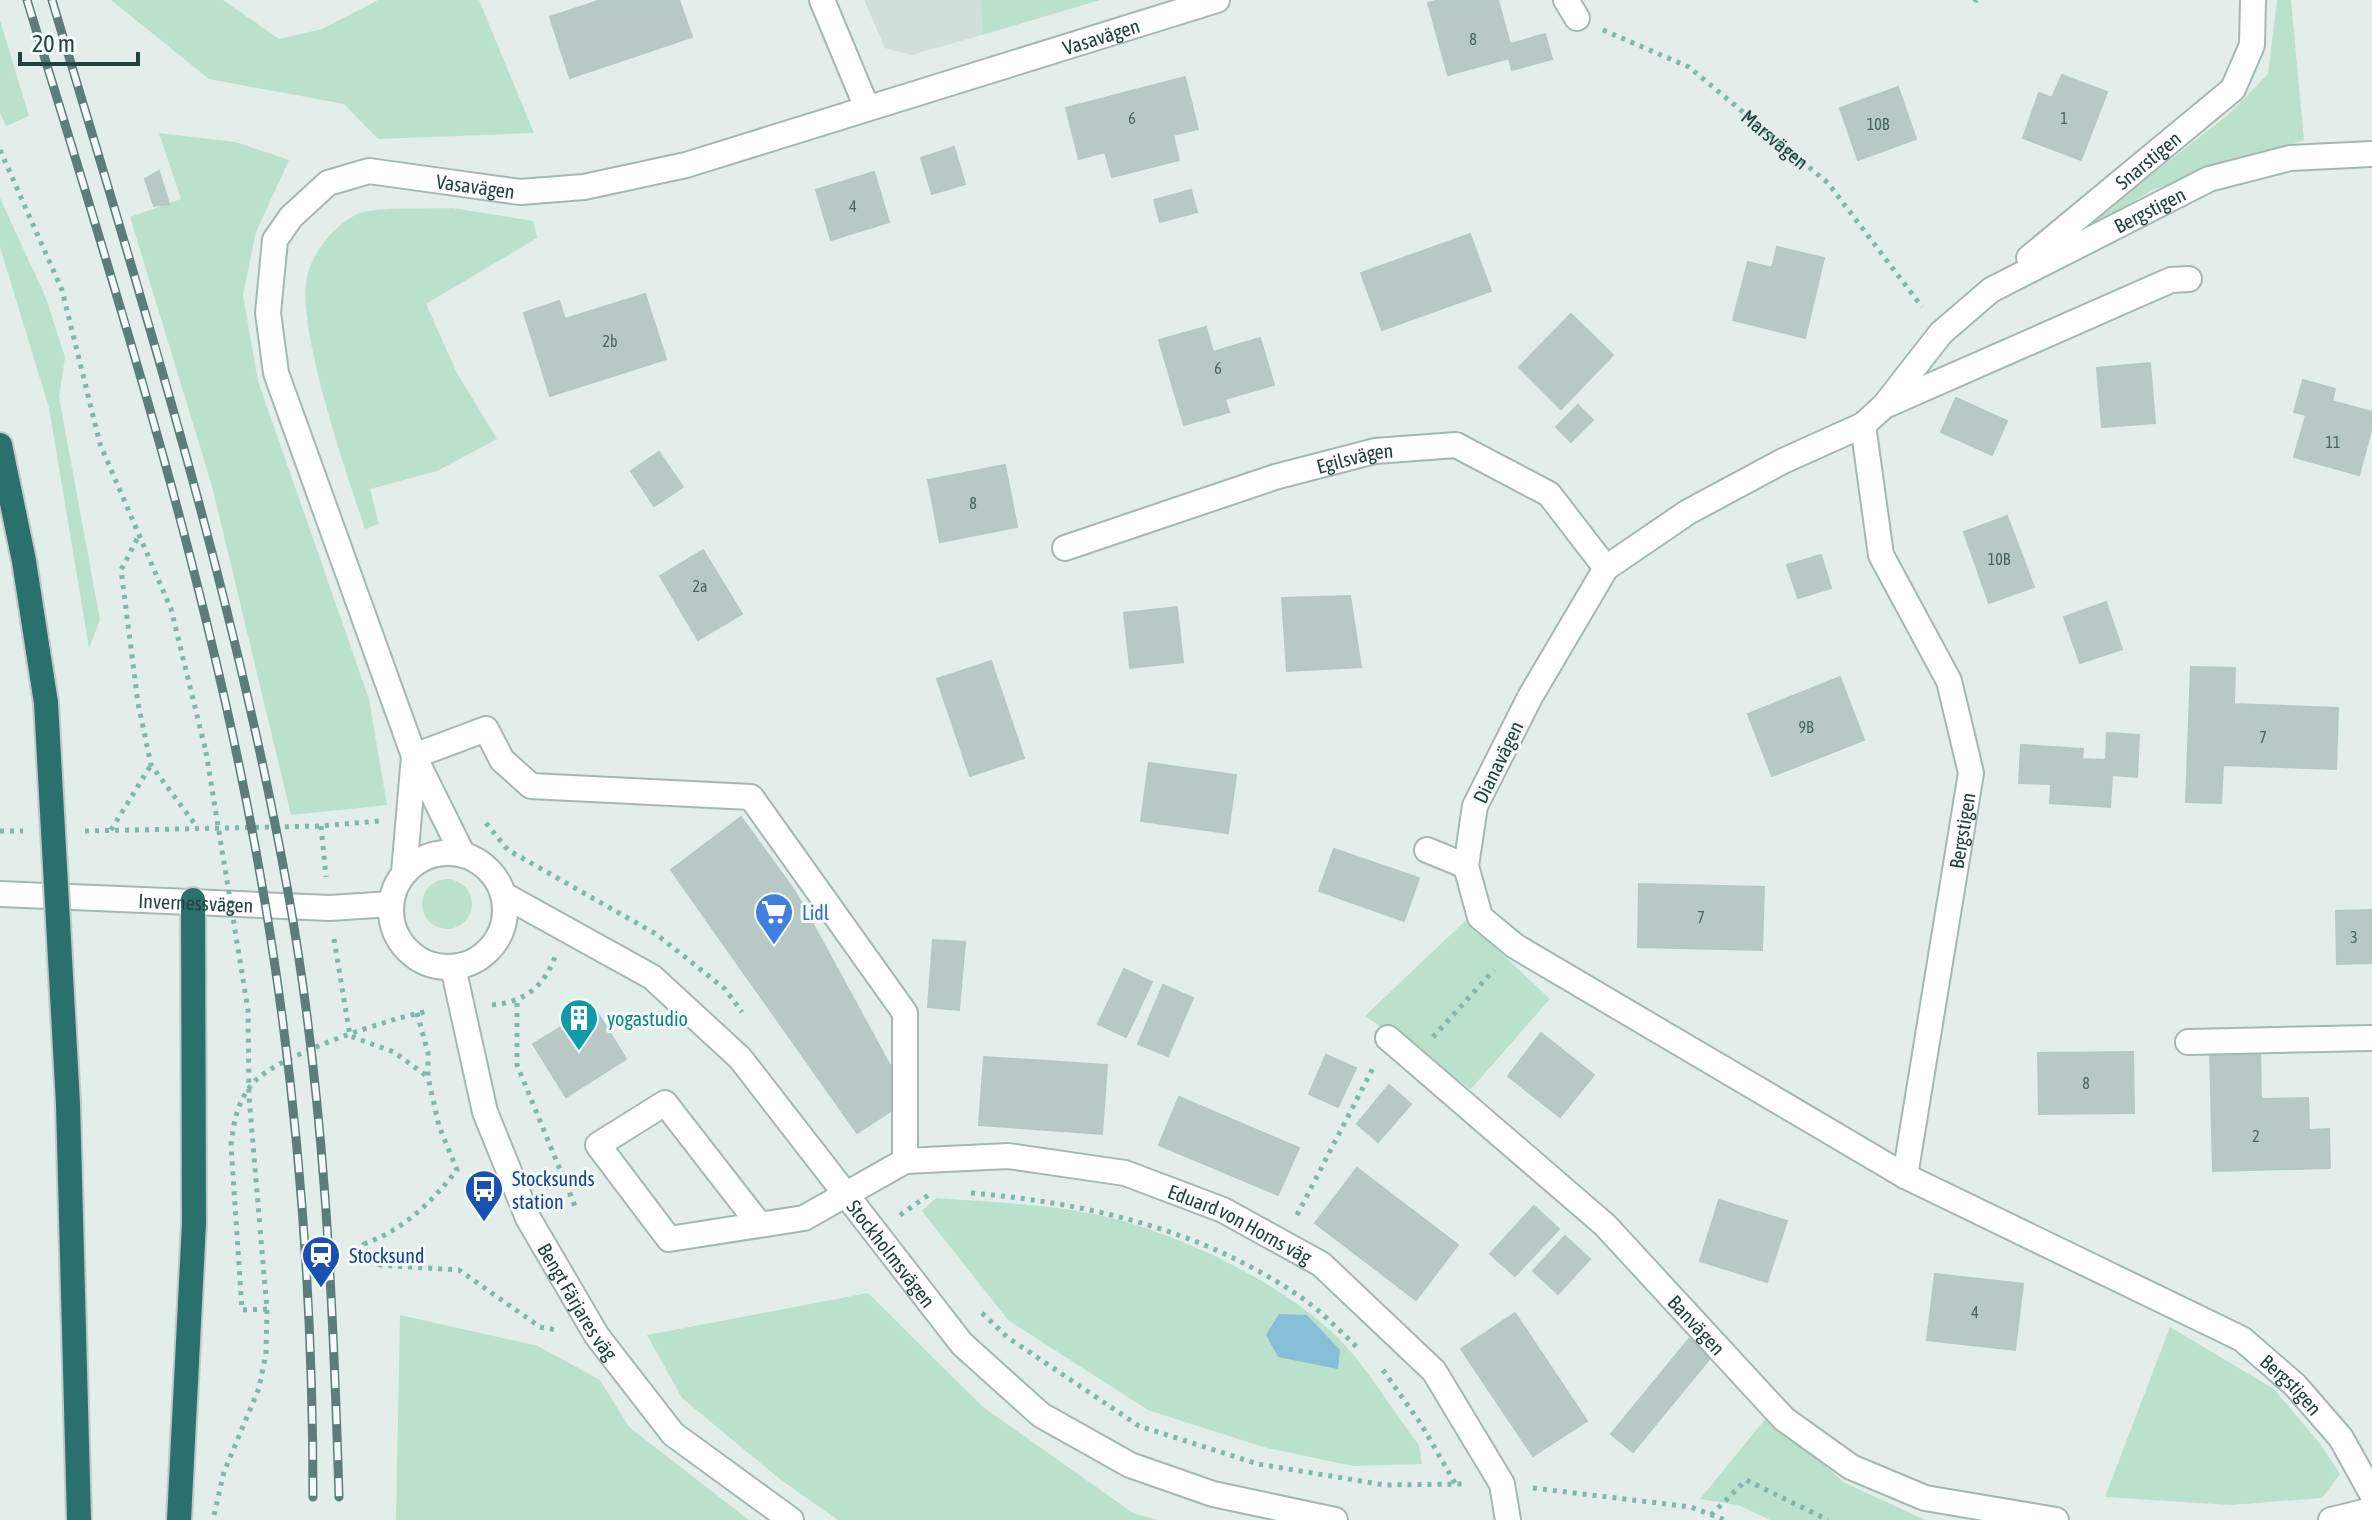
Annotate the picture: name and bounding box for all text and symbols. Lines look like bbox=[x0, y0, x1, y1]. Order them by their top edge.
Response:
street label: Vasavägen bbox=[1060, 13, 1142, 59]
scale bar bbox=[20, 16, 138, 66]
text: 20 m bbox=[32, 30, 75, 57]
house number: 8 bbox=[1469, 30, 1477, 48]
street label: Marsvägen bbox=[1737, 105, 1813, 173]
house number: 6 bbox=[1128, 109, 1136, 127]
house number: 1 bbox=[2060, 109, 2068, 127]
house number: 10B bbox=[1867, 115, 1890, 133]
street label: Snarstigen bbox=[2110, 126, 2185, 193]
street label: Vasavägen bbox=[435, 169, 516, 203]
street label: Bergstigen bbox=[2110, 182, 2189, 237]
house number: 4 bbox=[849, 197, 857, 215]
house number: 2b bbox=[602, 332, 618, 350]
house number: 6 bbox=[1214, 359, 1222, 377]
house number: 11 bbox=[2325, 433, 2341, 451]
street label: Egilsvägen bbox=[1314, 438, 1394, 477]
house number: 8 bbox=[969, 494, 977, 512]
house number: 10B bbox=[1988, 550, 2011, 568]
house number: 2a bbox=[693, 577, 707, 595]
street label: Dianavägen bbox=[1468, 717, 1528, 807]
house number: 9B bbox=[1798, 718, 1814, 736]
house number: 7 bbox=[2259, 728, 2267, 746]
street label: Bergstigen bbox=[1944, 791, 1979, 870]
street label: Invernessvägen bbox=[138, 888, 254, 916]
supermarket icon: Lidl bbox=[753, 891, 795, 946]
place label: Lidl bbox=[802, 901, 830, 924]
house number: 7 bbox=[1697, 908, 1705, 926]
house number: 3 bbox=[2350, 928, 2358, 946]
building icon: yogastudio bbox=[558, 997, 600, 1052]
place label: yogastudio bbox=[607, 1007, 688, 1030]
house number: 8 bbox=[2082, 1074, 2090, 1092]
house number: 2 bbox=[2252, 1127, 2260, 1145]
place label: Stocksunds station bbox=[512, 1167, 595, 1213]
bus stop icon: Stocksunds station bbox=[463, 1168, 505, 1223]
street label: Eduard von Horns väg bbox=[1165, 1179, 1316, 1268]
street label: Stockholmsvägen bbox=[843, 1195, 940, 1312]
station icon: Stocksund bbox=[300, 1234, 342, 1289]
street label: Bengt Färjares väg bbox=[534, 1239, 623, 1365]
place label: Stocksund bbox=[349, 1244, 424, 1267]
street label: Banvägen bbox=[1664, 1290, 1730, 1359]
house number: 4 bbox=[1971, 1303, 1979, 1321]
street label: Bergstigen bbox=[2256, 1349, 2327, 1419]

